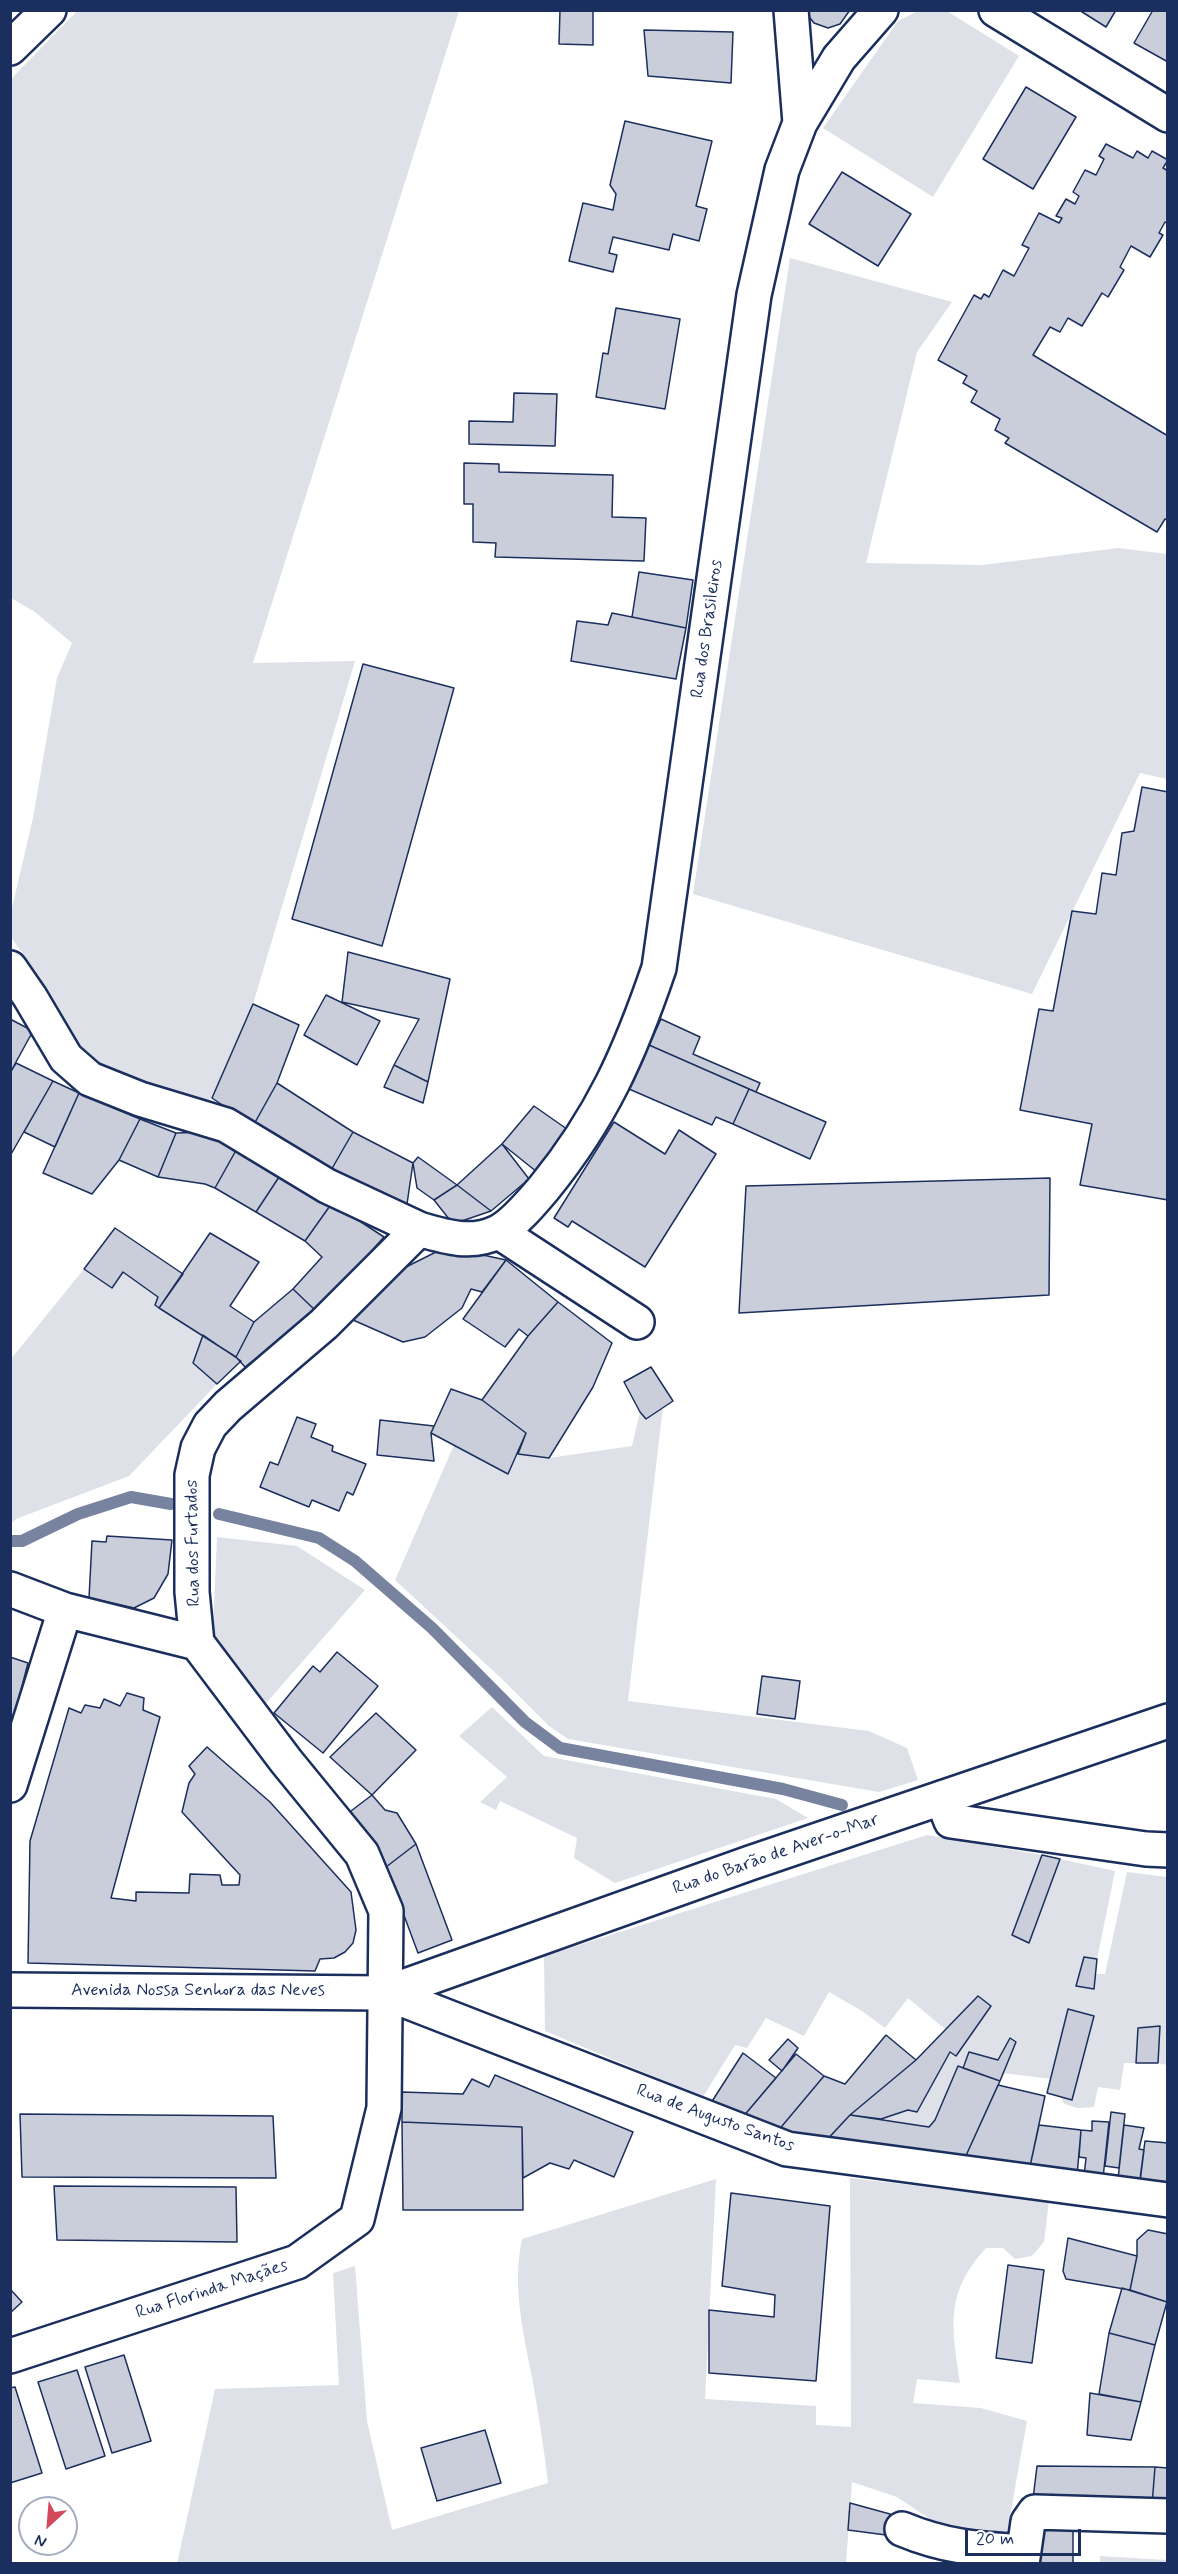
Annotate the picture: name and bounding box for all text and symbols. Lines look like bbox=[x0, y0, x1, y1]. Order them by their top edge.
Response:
street label: Rua dos Brasileiros bbox=[688, 558, 728, 700]
street label: Rua dos Furtados bbox=[182, 1479, 206, 1607]
street label: Rua do Barão de Aver-o-Mar bbox=[670, 1810, 882, 1900]
street label: Avenida Nossa Senhora das Neves bbox=[71, 1980, 325, 2002]
street label: Rua de Augusto Santos bbox=[633, 2080, 797, 2158]
street label: Rua Florinda Maçães bbox=[133, 2255, 291, 2325]
north arrow bbox=[18, 2496, 78, 2556]
scale bar bbox=[968, 2517, 1084, 2555]
text: 20 m bbox=[976, 2527, 1014, 2551]
text: N bbox=[31, 2529, 50, 2553]

